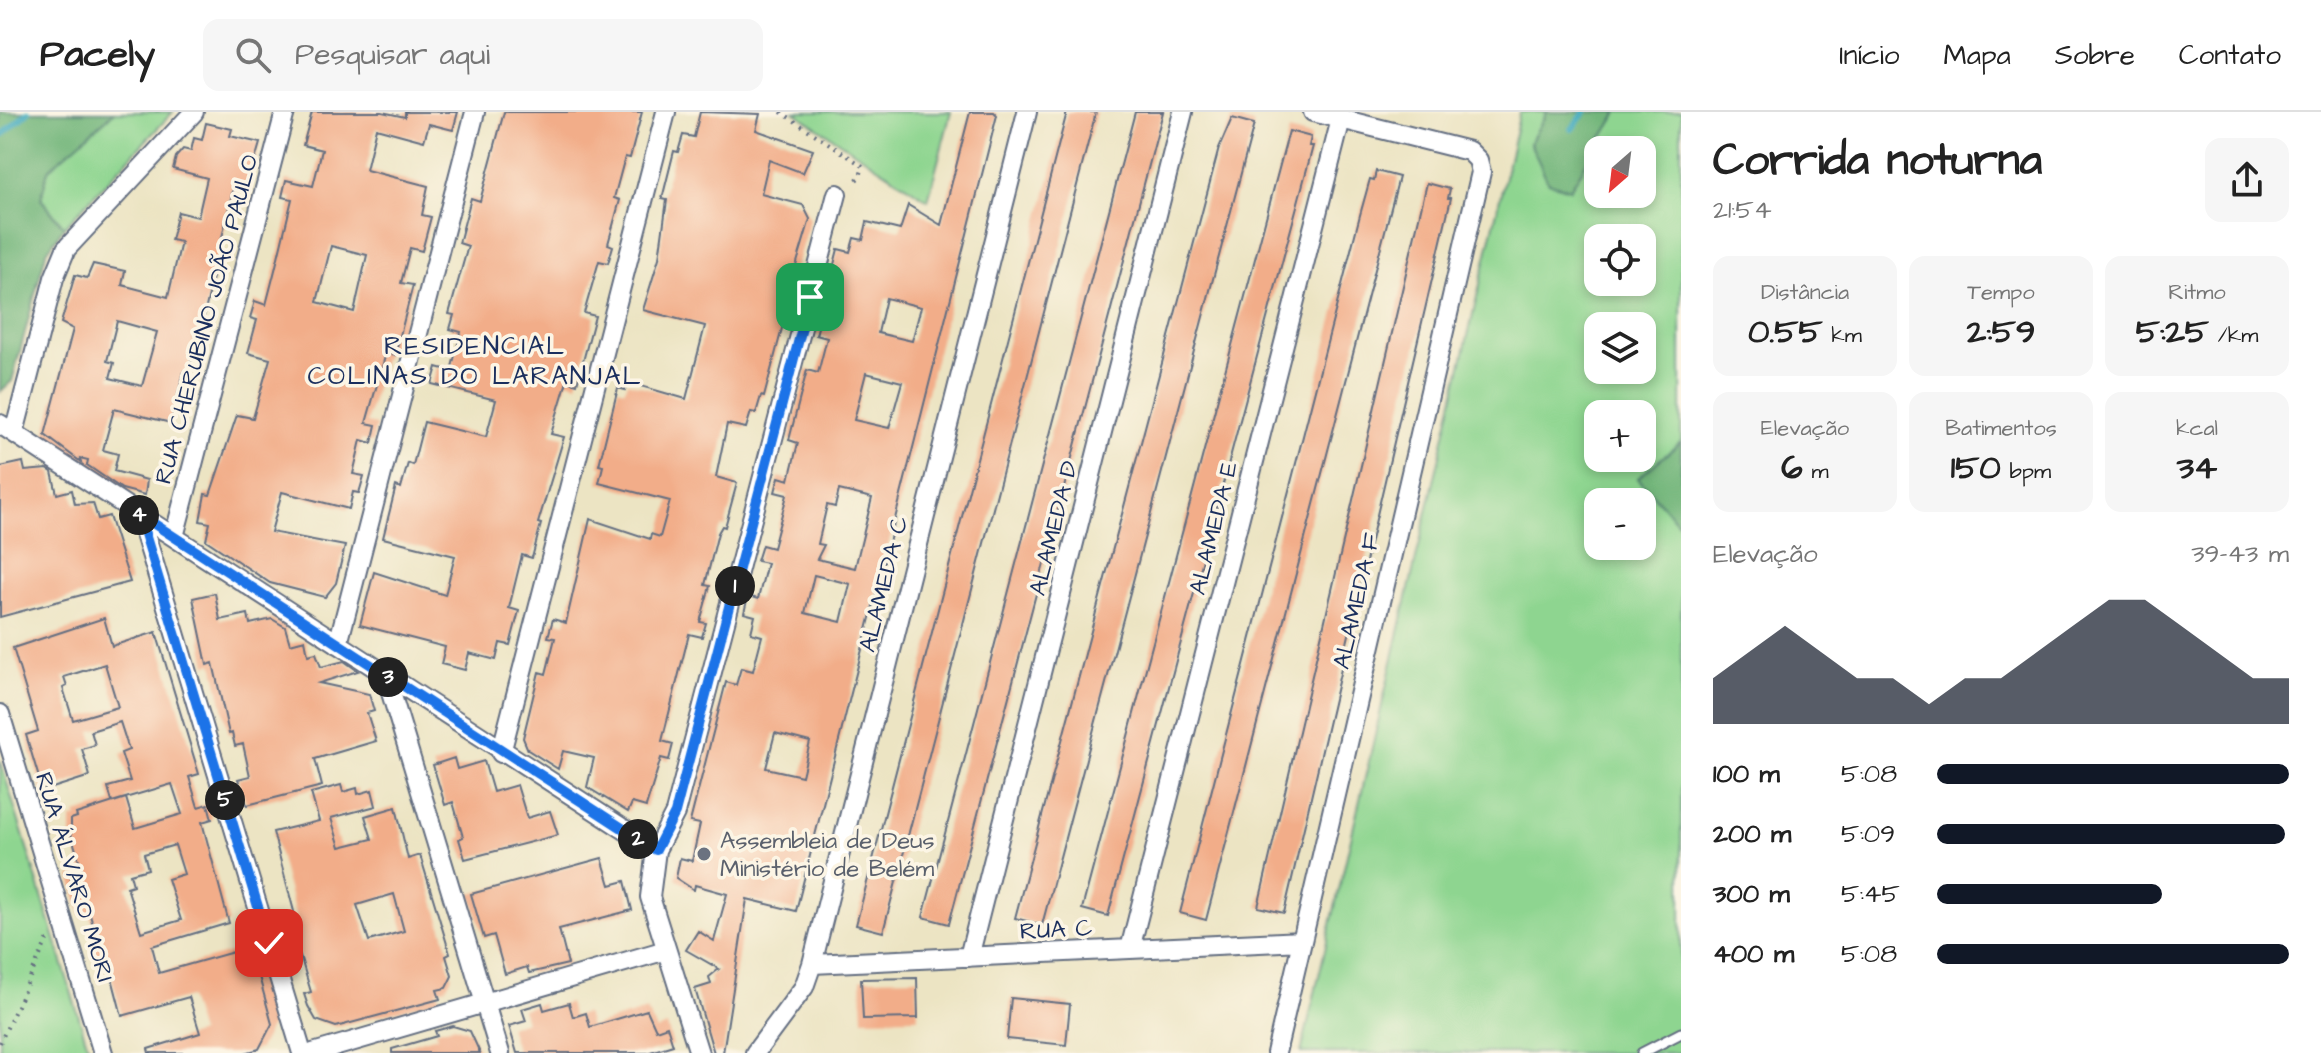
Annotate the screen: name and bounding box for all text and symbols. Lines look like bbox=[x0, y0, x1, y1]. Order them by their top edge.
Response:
search box bbox=[203, 19, 763, 91]
text: Pacely bbox=[40, 29, 155, 81]
icon: search bbox=[231, 33, 275, 77]
text: Pesquisar aqui bbox=[295, 34, 490, 76]
text: Início bbox=[1839, 36, 1899, 75]
text: Mapa bbox=[1943, 36, 2011, 75]
text: Sobre bbox=[2055, 36, 2135, 75]
text: Contato bbox=[2179, 36, 2281, 75]
text: Corrida noturna bbox=[1713, 131, 2042, 192]
north arrow bbox=[1584, 136, 1656, 208]
map controls bbox=[1584, 136, 1656, 560]
button: share bbox=[2205, 138, 2289, 222]
street label: RUA CHERUBINO JOÃO PAULO bbox=[147, 151, 267, 488]
text: 21:54 bbox=[1713, 192, 1772, 228]
button: locate bbox=[1584, 224, 1656, 296]
pin bbox=[776, 263, 844, 331]
icon: arrive bbox=[788, 275, 832, 319]
text: Distância bbox=[1761, 277, 1849, 308]
text: Tempo bbox=[1967, 277, 2035, 308]
text: Ritmo bbox=[2168, 277, 2226, 308]
text: 0.55 bbox=[1748, 308, 1822, 356]
text: 2:59 bbox=[1967, 308, 2035, 356]
text: 5:25 bbox=[2136, 308, 2209, 356]
button: layers bbox=[1584, 312, 1656, 384]
text: km bbox=[1822, 320, 1862, 351]
text: /km bbox=[2209, 320, 2258, 351]
district label: RESIDENCIAL COLINAS DO LARANJAL bbox=[307, 328, 643, 394]
button: + bbox=[1584, 400, 1656, 472]
text: Elevação bbox=[1761, 413, 1849, 444]
text: Batimentos bbox=[1945, 413, 2057, 444]
text: kcal bbox=[2176, 413, 2218, 444]
text: 6 bbox=[1781, 444, 1803, 492]
text: 150 bbox=[1951, 444, 2001, 492]
text: 34 bbox=[2177, 444, 2217, 492]
text: m bbox=[1803, 456, 1829, 487]
text: bpm bbox=[2001, 456, 2051, 487]
street label: ALAMEDA D bbox=[1021, 457, 1087, 599]
street label: ALAMEDA E bbox=[1181, 458, 1247, 598]
button: − bbox=[1584, 488, 1656, 560]
pin: 4 bbox=[119, 495, 159, 535]
text: 4 bbox=[132, 499, 146, 530]
street label: ALAMEDA C bbox=[851, 513, 917, 656]
street label: ALAMEDA F bbox=[1325, 530, 1389, 673]
text: Elevação bbox=[1713, 536, 1818, 572]
text: 39–43 m bbox=[2191, 536, 2289, 572]
pin: 1 bbox=[715, 566, 755, 606]
text: 1 bbox=[734, 570, 736, 601]
pin: 3 bbox=[368, 657, 408, 697]
text: 3 bbox=[382, 661, 394, 692]
text: 100 m bbox=[1713, 756, 1780, 792]
text: 5:08 bbox=[1841, 756, 1897, 792]
street label: RUA ÁLVARO MORI bbox=[26, 768, 122, 986]
pin: 5 bbox=[205, 780, 245, 820]
text: 5 bbox=[217, 784, 233, 815]
text: 200 m bbox=[1713, 816, 1791, 852]
text: 5:09 bbox=[1841, 816, 1895, 852]
pin: 2 bbox=[618, 819, 658, 859]
text: 2 bbox=[632, 823, 644, 854]
place label: Assembleia de Deus Ministério de Belém bbox=[720, 824, 935, 886]
marker: Assembleia de Deus Ministério de Belém bbox=[695, 845, 713, 863]
text: 300 m bbox=[1713, 876, 1790, 912]
text: 5:45 bbox=[1841, 876, 1900, 912]
pin bbox=[235, 909, 303, 977]
street label: RUA C bbox=[1019, 911, 1093, 949]
icon: check bbox=[247, 921, 291, 965]
text: 400 m bbox=[1713, 936, 1794, 972]
text: 5:08 bbox=[1841, 936, 1897, 972]

